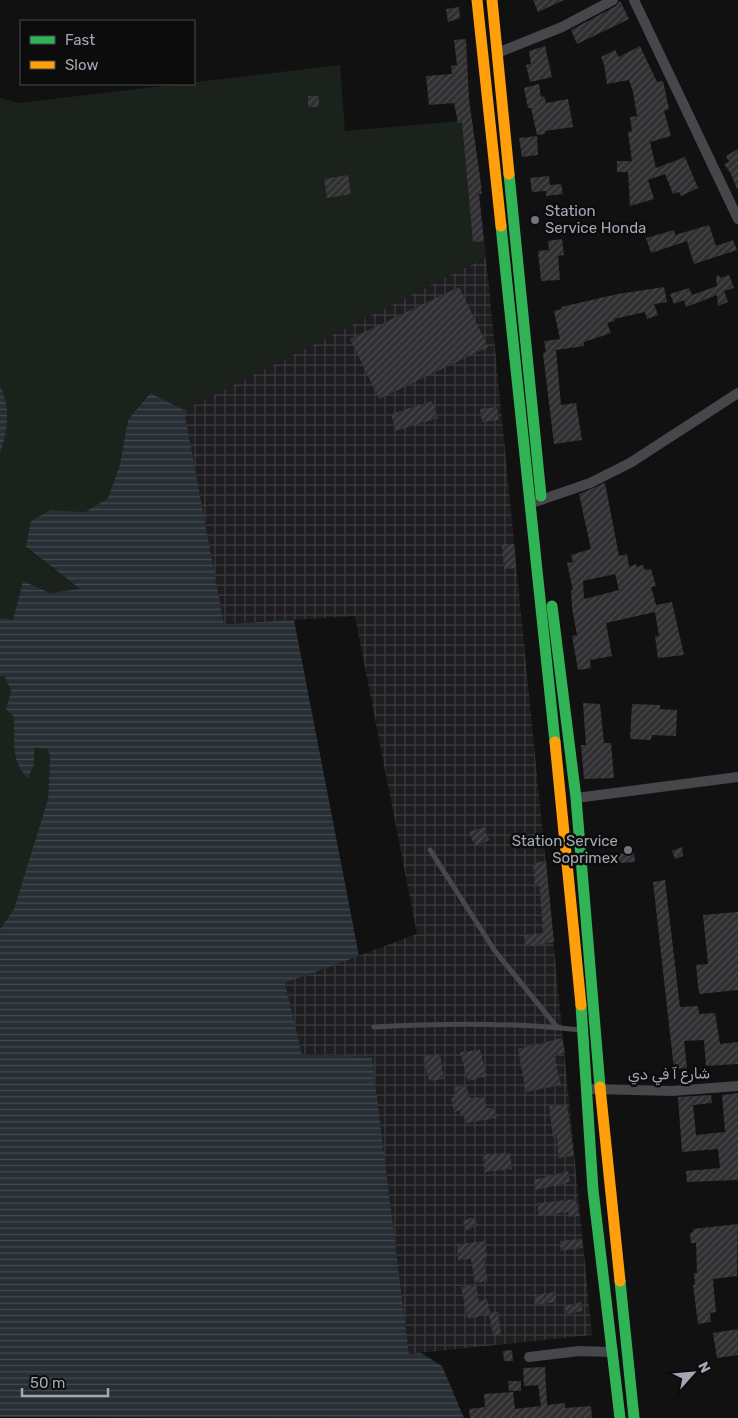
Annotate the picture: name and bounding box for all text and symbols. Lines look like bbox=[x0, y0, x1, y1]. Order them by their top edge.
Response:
legend bbox=[20, 20, 195, 85]
text: Fast bbox=[65, 31, 95, 49]
text: Slow bbox=[65, 56, 98, 74]
place label: Station Service Honda bbox=[545, 202, 646, 237]
marker: Station Service Honda bbox=[529, 214, 541, 226]
place label: Station Service Soprimex bbox=[512, 832, 618, 867]
marker: Station Service Soprimex bbox=[622, 844, 634, 856]
street label: شارع آ في دي bbox=[627, 1064, 711, 1087]
north arrow bbox=[668, 1348, 718, 1398]
text: N bbox=[694, 1359, 714, 1376]
scale bar bbox=[22, 1366, 109, 1398]
text: 50 m bbox=[30, 1374, 65, 1392]

